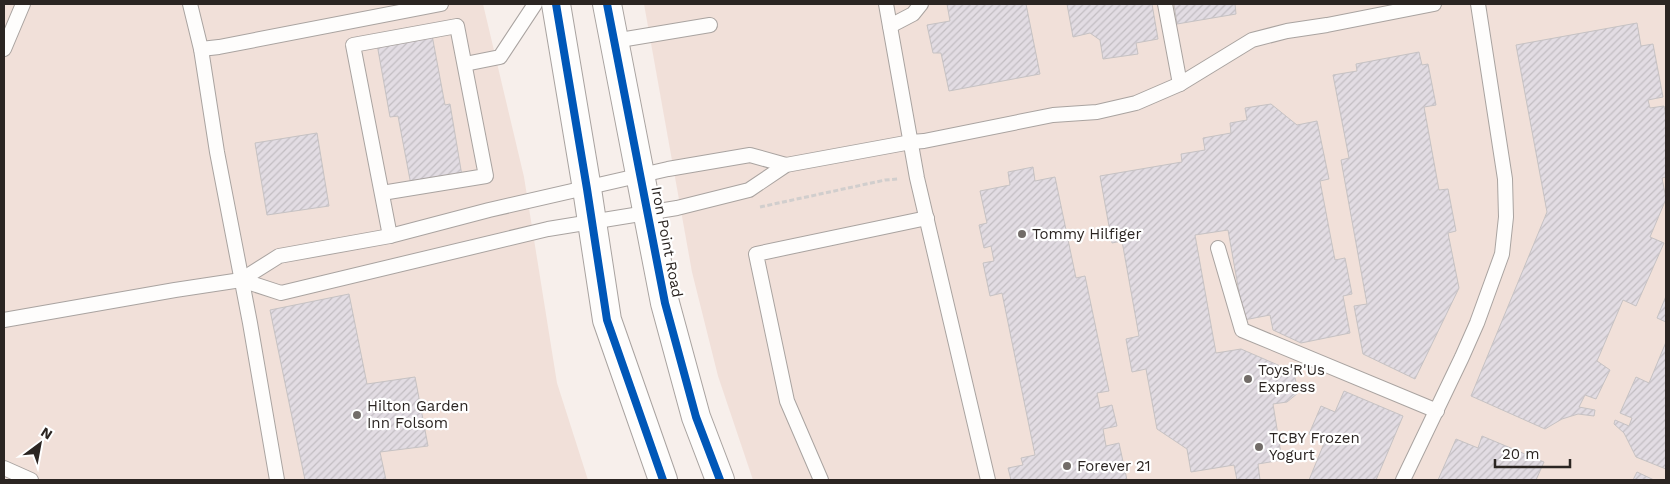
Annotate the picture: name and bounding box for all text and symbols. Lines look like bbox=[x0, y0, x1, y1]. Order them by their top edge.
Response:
street label: Iron Point Road bbox=[647, 185, 687, 299]
place label: Tommy Hilfiger bbox=[1032, 225, 1142, 243]
marker: Tommy Hilfiger bbox=[1016, 228, 1028, 240]
place label: Toys'R'Us Express bbox=[1258, 361, 1325, 396]
marker: Toys'R'Us Express bbox=[1242, 373, 1254, 385]
place label: Hilton Garden Inn Folsom bbox=[367, 397, 469, 432]
marker: Hilton Garden Inn Folsom bbox=[351, 409, 363, 421]
north arrow bbox=[15, 419, 65, 469]
text: N bbox=[38, 423, 56, 443]
place label: TCBY Frozen Yogurt bbox=[1269, 429, 1360, 464]
scale bar bbox=[1495, 436, 1570, 468]
marker: TCBY Frozen Yogurt bbox=[1253, 441, 1265, 453]
text: 20 m bbox=[1502, 445, 1540, 463]
place label: Forever 21 bbox=[1077, 457, 1151, 475]
marker: Forever 21 bbox=[1061, 460, 1073, 472]

